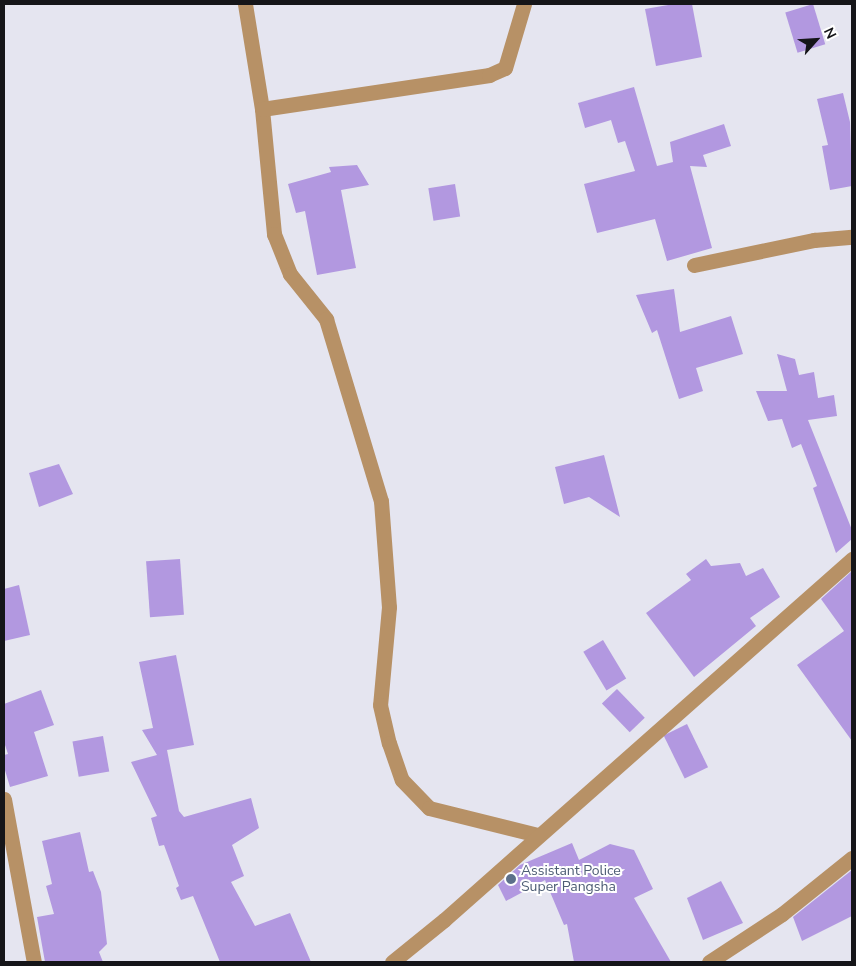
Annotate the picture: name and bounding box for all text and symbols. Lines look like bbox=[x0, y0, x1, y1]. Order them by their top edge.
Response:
north arrow bbox=[791, 15, 841, 65]
text: N bbox=[819, 24, 841, 42]
place label: Assistant Police Super Pangsha bbox=[521, 863, 621, 896]
marker: Assistant Police Super Pangsha bbox=[505, 873, 517, 885]

